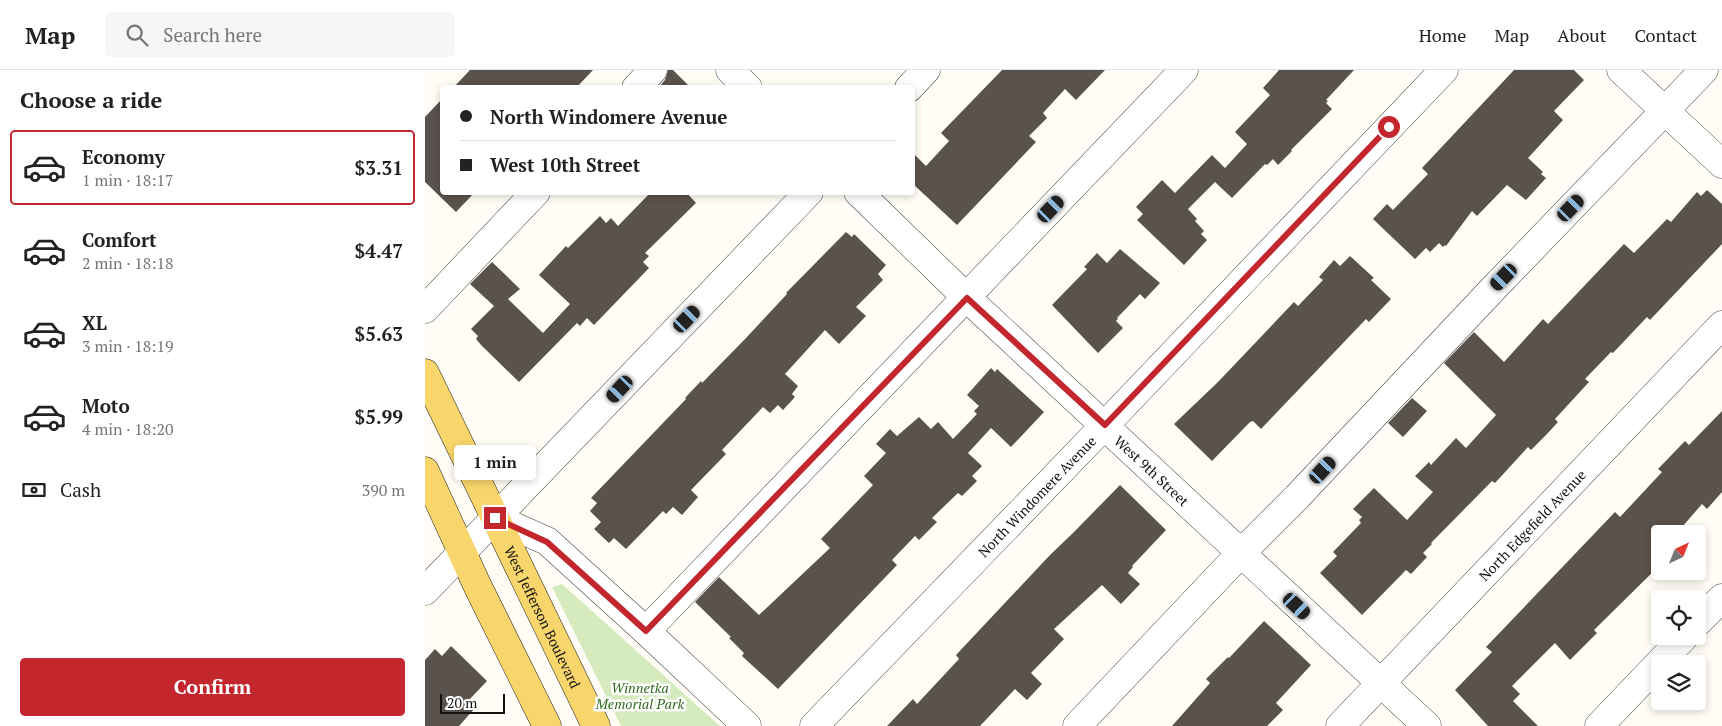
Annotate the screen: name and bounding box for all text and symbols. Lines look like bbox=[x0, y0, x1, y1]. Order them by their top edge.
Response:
search box bbox=[105, 12, 455, 57]
text: Map bbox=[25, 19, 75, 51]
icon: search bbox=[123, 21, 151, 49]
text: Search here bbox=[163, 22, 262, 47]
text: Home bbox=[1419, 23, 1466, 47]
text: Map bbox=[1494, 23, 1529, 47]
text: About bbox=[1557, 23, 1606, 47]
text: Contact bbox=[1634, 23, 1697, 47]
text: Choose a ride bbox=[20, 85, 162, 114]
text: North Windomere Avenue bbox=[490, 104, 728, 129]
route start bbox=[1378, 116, 1400, 138]
text: Economy bbox=[82, 144, 165, 169]
icon: car bbox=[22, 145, 67, 190]
text: West 10th Street bbox=[490, 152, 640, 177]
text: $3.31 bbox=[354, 155, 403, 180]
text: 1 min · 18:17 bbox=[82, 169, 174, 191]
car bbox=[1555, 192, 1586, 224]
car bbox=[1035, 193, 1066, 225]
text: Comfort bbox=[82, 227, 157, 252]
icon: car bbox=[22, 228, 67, 273]
text: $4.47 bbox=[354, 238, 403, 263]
text: 2 min · 18:18 bbox=[82, 252, 174, 274]
car bbox=[1488, 261, 1519, 293]
car bbox=[671, 303, 702, 335]
text: XL bbox=[82, 310, 107, 335]
icon: car bbox=[22, 311, 67, 356]
text: $5.63 bbox=[354, 321, 403, 346]
text: 3 min · 18:19 bbox=[82, 335, 174, 357]
car bbox=[604, 373, 635, 405]
text: Moto bbox=[82, 393, 130, 418]
icon: car bbox=[22, 394, 67, 439]
text: $5.99 bbox=[354, 404, 403, 429]
text: 4 min · 18:20 bbox=[82, 418, 174, 440]
street label: North Windomere Avenue bbox=[973, 431, 1100, 561]
street label: West 9th Street bbox=[1111, 431, 1194, 510]
callout: 1 min bbox=[454, 446, 536, 480]
text: 1 min bbox=[473, 451, 517, 473]
car bbox=[1307, 454, 1338, 486]
street label: North Edgefield Avenue bbox=[1474, 465, 1589, 585]
icon: cash bbox=[20, 476, 48, 504]
text: Cash bbox=[60, 477, 101, 502]
text: 390 m bbox=[362, 479, 405, 501]
route end bbox=[484, 507, 506, 529]
north arrow bbox=[1651, 525, 1706, 580]
map controls bbox=[1651, 525, 1706, 710]
street label: West Jefferson Boulevard bbox=[501, 543, 586, 691]
car bbox=[1280, 590, 1313, 622]
button: locate bbox=[1651, 590, 1706, 645]
button: layers bbox=[1651, 655, 1706, 710]
button: Confirm bbox=[20, 658, 405, 716]
park label: Winnetka Memorial Park bbox=[595, 678, 684, 713]
scale bar bbox=[440, 691, 505, 714]
text: 20 m bbox=[447, 693, 477, 712]

